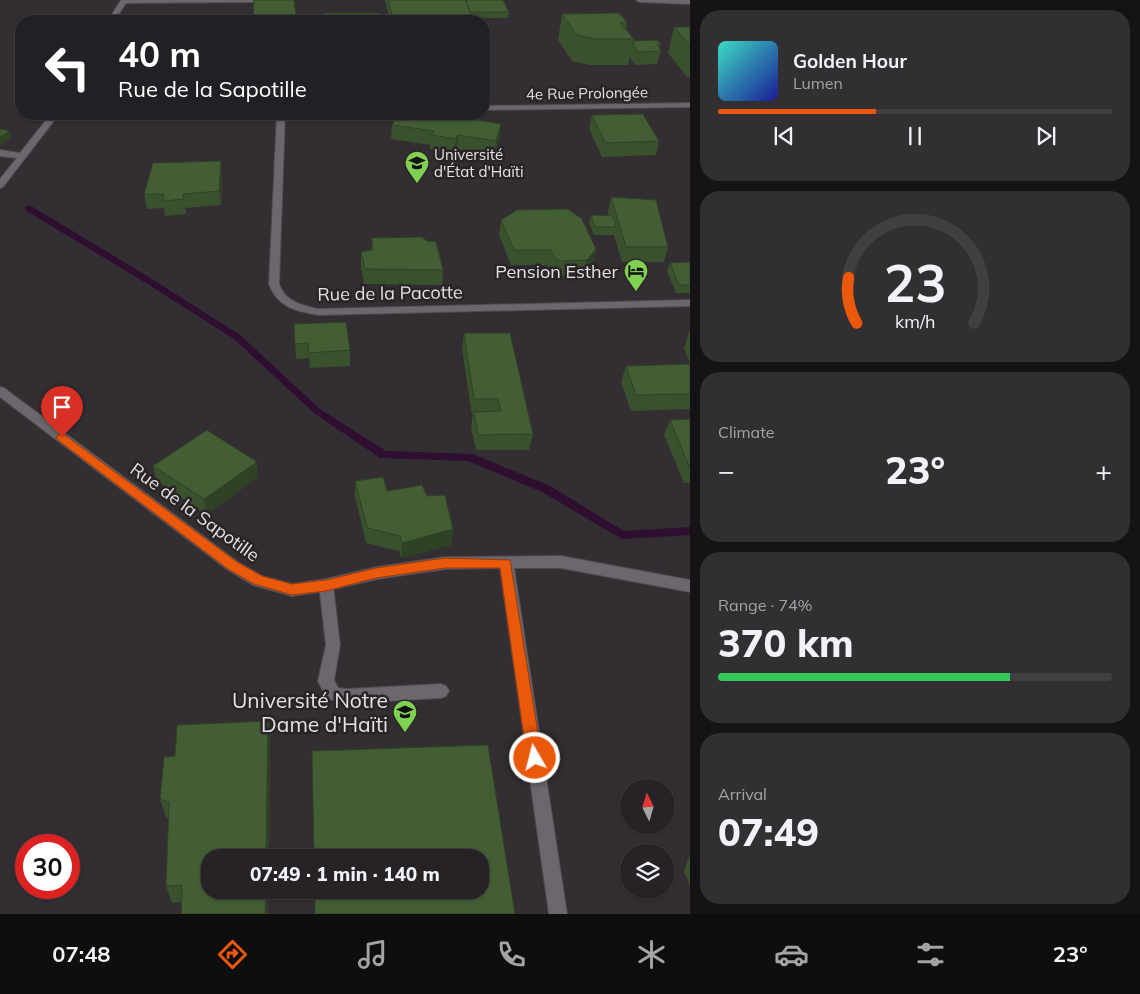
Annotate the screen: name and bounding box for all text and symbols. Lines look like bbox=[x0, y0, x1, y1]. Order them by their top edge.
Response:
text: 40 m bbox=[118, 32, 201, 76]
icon: left bbox=[35, 35, 100, 100]
text: Golden Hour bbox=[793, 49, 907, 73]
text: Lumen bbox=[793, 73, 843, 93]
text: Rue de la Sapotille bbox=[118, 75, 307, 103]
street label: 4e Rue Prolongée bbox=[526, 82, 648, 104]
icon: previous bbox=[770, 122, 798, 150]
icon: pause bbox=[901, 122, 929, 150]
icon: next bbox=[1032, 122, 1060, 150]
place label: Université d'État d'Haïti bbox=[434, 145, 524, 181]
school or university icon: Université d'État d'Haïti bbox=[404, 150, 430, 184]
text: 23 bbox=[884, 250, 946, 315]
hotel icon: Pension Esther bbox=[623, 258, 649, 292]
place label: Pension Esther bbox=[495, 260, 618, 283]
street label: Rue de la Pacotte bbox=[317, 280, 463, 306]
text: km/h bbox=[895, 310, 935, 332]
pin bbox=[41, 386, 83, 437]
icon: arrive bbox=[48, 393, 76, 421]
text: Climate bbox=[718, 422, 774, 442]
text: 23° bbox=[885, 446, 945, 494]
text: − bbox=[718, 453, 735, 488]
text: + bbox=[1095, 453, 1112, 488]
street label: Rue de la Sapotille bbox=[126, 457, 264, 567]
text: Range · 74% bbox=[718, 595, 813, 615]
text: 370 km bbox=[718, 619, 854, 667]
place label: Université Notre Dame d'Haïti bbox=[232, 687, 388, 737]
school or university icon: Université Notre Dame d'Haïti bbox=[392, 699, 418, 733]
position arrow bbox=[508, 731, 560, 783]
north arrow bbox=[620, 779, 675, 834]
map controls bbox=[620, 779, 675, 899]
text: Arrival bbox=[718, 784, 767, 804]
text: 07:49 bbox=[718, 808, 819, 856]
speed limit sign: 30 bbox=[15, 834, 80, 899]
button: layers bbox=[620, 844, 675, 899]
text: 07:49 · 1 min · 140 m bbox=[250, 862, 440, 886]
icon: directions bbox=[215, 937, 250, 972]
icon: music bbox=[355, 937, 390, 972]
icon: phone bbox=[494, 937, 529, 972]
icon: climate bbox=[634, 937, 669, 972]
icon: car bbox=[774, 937, 809, 972]
icon: filters bbox=[913, 937, 948, 972]
text: 07:48 bbox=[52, 940, 111, 968]
text: 23° bbox=[1053, 940, 1088, 968]

